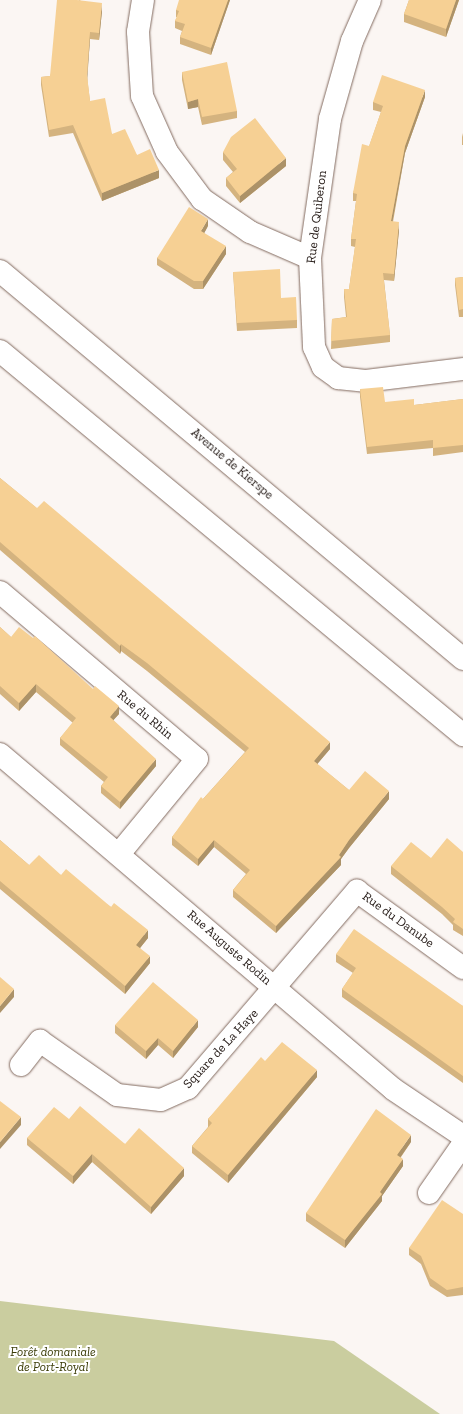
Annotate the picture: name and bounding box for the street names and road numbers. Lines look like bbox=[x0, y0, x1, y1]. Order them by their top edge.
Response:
street label: Rue de Quiberon bbox=[304, 170, 330, 264]
street label: Avenue de Kierspe bbox=[188, 425, 276, 503]
street label: Rue du Rhin bbox=[114, 687, 176, 743]
street label: Rue du Danube bbox=[359, 889, 437, 951]
street label: Rue Auguste Rodin bbox=[184, 907, 274, 989]
street label: Square de La Haye bbox=[180, 1006, 262, 1092]

